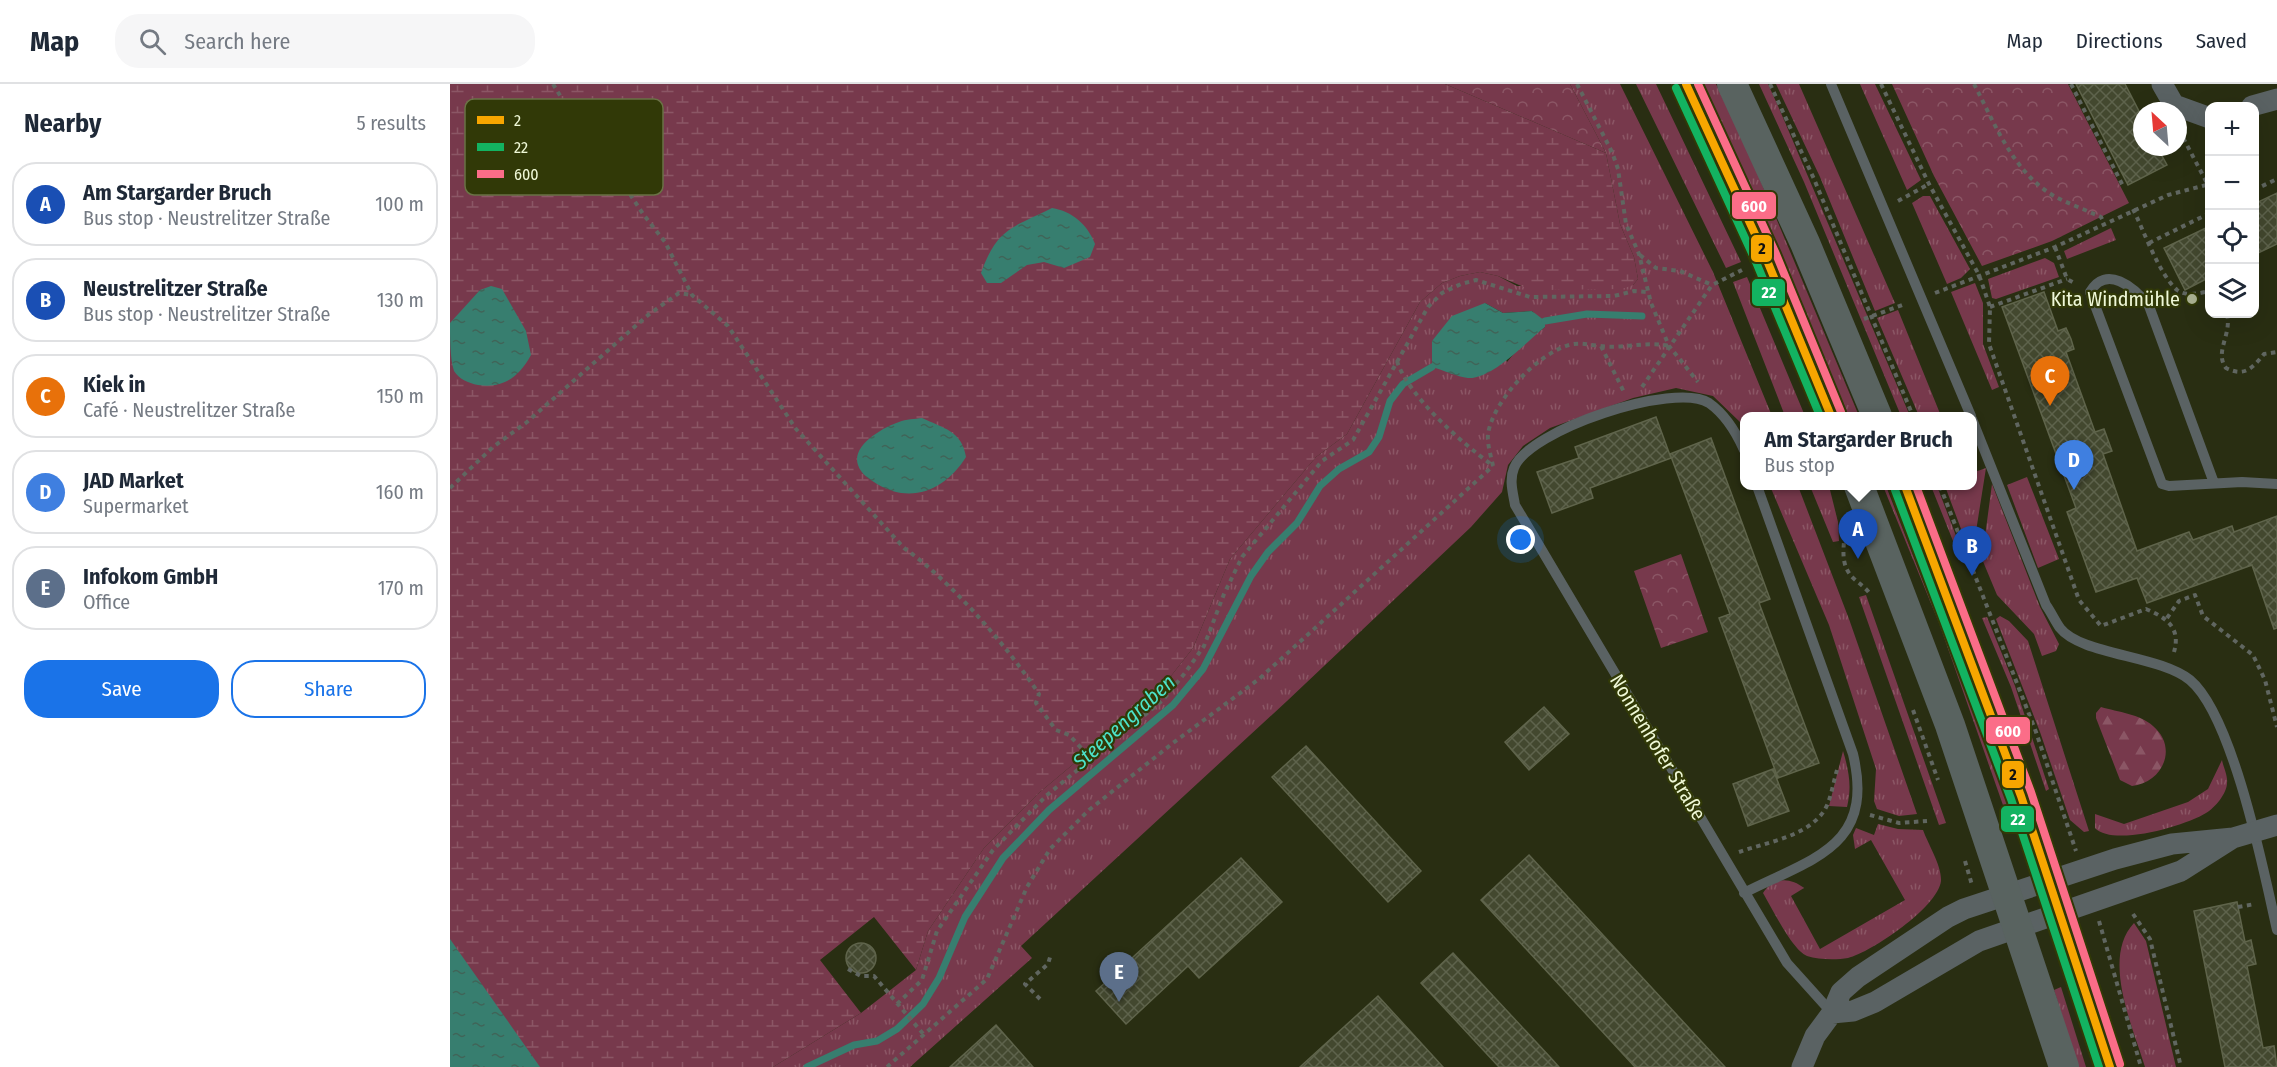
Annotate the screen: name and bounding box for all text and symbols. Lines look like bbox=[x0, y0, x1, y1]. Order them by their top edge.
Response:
search box bbox=[115, 14, 535, 68]
text: Map bbox=[30, 25, 79, 58]
icon: search bbox=[136, 25, 169, 58]
text: Search here bbox=[184, 28, 290, 55]
text: Map bbox=[2006, 28, 2043, 54]
text: Directions bbox=[2076, 28, 2163, 54]
text: Saved bbox=[2196, 28, 2247, 54]
legend bbox=[465, 99, 663, 195]
north arrow bbox=[2133, 102, 2187, 156]
map controls bbox=[2205, 102, 2259, 318]
button: + bbox=[2205, 102, 2259, 156]
text: Nearby bbox=[24, 108, 101, 139]
text: 5 results bbox=[356, 111, 426, 135]
text: 2 bbox=[514, 111, 521, 130]
text: 22 bbox=[514, 138, 528, 157]
button: − bbox=[2205, 156, 2259, 210]
text: 600 bbox=[514, 165, 539, 184]
text: Am Stargarder Bruch bbox=[83, 179, 271, 206]
line badge: 600 bbox=[1731, 191, 1777, 220]
text: A bbox=[40, 192, 51, 216]
text: 100 m bbox=[375, 192, 424, 216]
text: 600 bbox=[1741, 197, 1767, 216]
text: Bus stop · Neustrelitzer Straße bbox=[83, 206, 330, 230]
button: locate bbox=[2205, 210, 2259, 264]
line badge: 2 bbox=[1750, 234, 1773, 263]
text: 2 bbox=[1757, 239, 1766, 258]
button: layers bbox=[2205, 264, 2259, 318]
text: Neustrelitzer Straße bbox=[83, 275, 268, 302]
line badge: 22 bbox=[1751, 278, 1786, 307]
text: 22 bbox=[1761, 283, 1777, 302]
place label: Kita Windmühle bbox=[2051, 287, 2180, 311]
text: B bbox=[40, 288, 51, 312]
text: 130 m bbox=[377, 288, 424, 312]
marker: Kita Windmühle bbox=[2185, 292, 2199, 306]
text: Bus stop · Neustrelitzer Straße bbox=[83, 302, 330, 326]
pin: C bbox=[2030, 356, 2070, 406]
text: Kiek in bbox=[83, 371, 146, 398]
text: C bbox=[40, 384, 51, 408]
text: 150 m bbox=[377, 384, 424, 408]
text: Café · Neustrelitzer Straße bbox=[83, 398, 295, 422]
popup bbox=[1740, 412, 1977, 490]
text: Am Stargarder Bruch bbox=[1764, 426, 1953, 453]
pin: D bbox=[2054, 440, 2094, 490]
text: Bus stop bbox=[1764, 453, 1835, 477]
text: JAD Market bbox=[83, 467, 184, 494]
text: D bbox=[40, 480, 51, 504]
text: 160 m bbox=[376, 480, 424, 504]
text: Supermarket bbox=[83, 494, 189, 518]
pin: A bbox=[1838, 510, 1878, 559]
your location bbox=[1506, 525, 1535, 554]
pin: B bbox=[1952, 526, 1991, 576]
text: Infokom GmbH bbox=[83, 563, 218, 590]
text: E bbox=[41, 576, 50, 600]
text: 170 m bbox=[378, 576, 424, 600]
text: Office bbox=[83, 590, 130, 614]
button: Save bbox=[24, 660, 219, 718]
button: Share bbox=[231, 660, 426, 718]
water label: Steepengraben bbox=[1067, 669, 1181, 775]
street label: Nonnenhofer Straße bbox=[1605, 670, 1711, 824]
line badge: 600 bbox=[1985, 716, 2031, 745]
text: 600 bbox=[1995, 722, 2021, 741]
line badge: 2 bbox=[2001, 760, 2025, 789]
text: 2 bbox=[2008, 765, 2017, 784]
line badge: 22 bbox=[2000, 805, 2035, 833]
text: 22 bbox=[2010, 810, 2026, 829]
pin: E bbox=[1100, 952, 1138, 1002]

